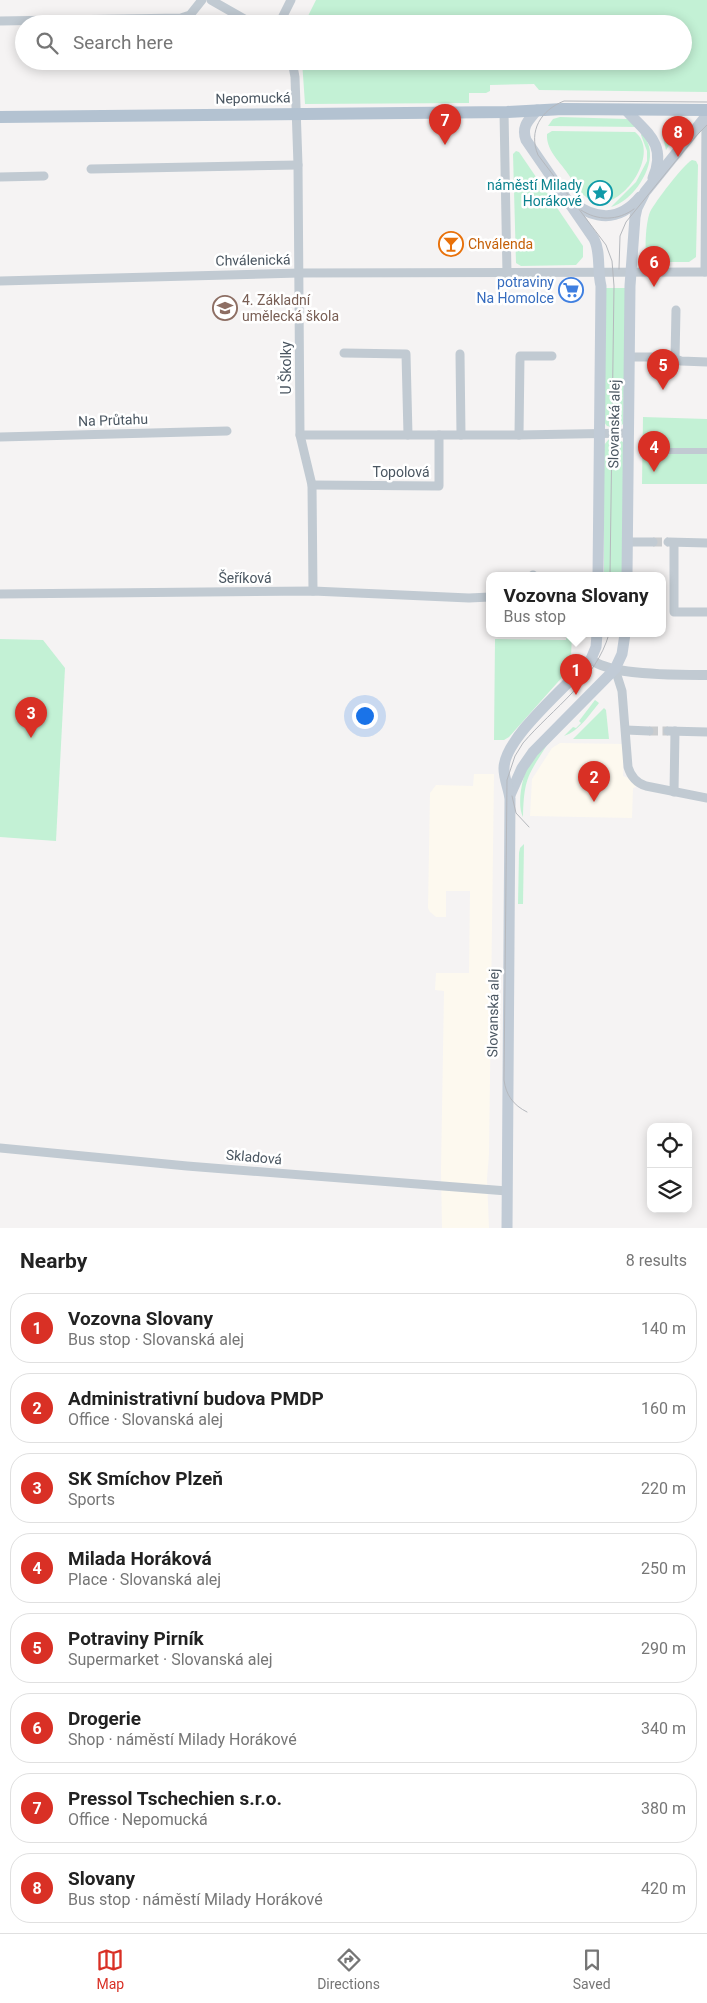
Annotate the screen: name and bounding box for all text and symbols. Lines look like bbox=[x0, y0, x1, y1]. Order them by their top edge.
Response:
search box bbox=[15, 15, 692, 70]
icon: search bbox=[33, 29, 61, 57]
text: Search here bbox=[73, 31, 173, 54]
street label: Nepomucká bbox=[215, 89, 291, 107]
pin: 7 bbox=[429, 104, 461, 145]
pin: 8 bbox=[662, 116, 694, 157]
place label: náměstí Milady Horákové bbox=[487, 177, 582, 209]
place icon: náměstí Milady Horákové bbox=[587, 180, 613, 206]
bar icon: Chválenda bbox=[438, 231, 464, 257]
place label: Chválenda bbox=[468, 236, 533, 252]
pin: 6 bbox=[638, 246, 670, 287]
street label: Chválenická bbox=[215, 251, 291, 269]
place label: potraviny Na Homolce bbox=[477, 274, 554, 306]
supermarket icon: potraviny Na Homolce bbox=[558, 277, 584, 303]
place label: 4. Základní umělecká škola bbox=[242, 292, 339, 324]
school or university icon: 4. Základní umělecká škola bbox=[212, 295, 238, 321]
street label: U Školky bbox=[277, 341, 294, 395]
pin: 5 bbox=[647, 349, 679, 390]
street label: Slovanská alej bbox=[605, 379, 623, 469]
street label: Na Průtahu bbox=[78, 411, 148, 429]
pin: 4 bbox=[638, 431, 670, 472]
street label: Topolová bbox=[372, 464, 430, 480]
street label: Šeříková bbox=[218, 569, 272, 586]
popup bbox=[486, 572, 666, 637]
text: Vozovna Slovany bbox=[503, 584, 649, 607]
text: Bus stop bbox=[503, 607, 566, 626]
pin: 1 bbox=[560, 654, 592, 695]
pin: 3 bbox=[15, 697, 47, 738]
your location bbox=[352, 703, 378, 729]
pin: 2 bbox=[578, 761, 610, 802]
street label: Slovanská alej bbox=[484, 968, 502, 1058]
map controls bbox=[647, 1123, 692, 1213]
button: locate bbox=[647, 1123, 692, 1168]
street label: Skladová bbox=[225, 1147, 283, 1167]
button: layers bbox=[647, 1168, 692, 1213]
text: Nearby bbox=[20, 1249, 87, 1273]
text: 8 results bbox=[626, 1251, 687, 1270]
text: Vozovna Slovany bbox=[68, 1307, 213, 1330]
text: 1 bbox=[32, 1319, 42, 1338]
text: 140 m bbox=[641, 1319, 686, 1338]
text: Bus stop · Slovanská alej bbox=[68, 1330, 244, 1349]
text: Administrativní budova PMDP bbox=[68, 1387, 324, 1410]
text: 2 bbox=[32, 1399, 42, 1418]
text: 160 m bbox=[641, 1399, 686, 1418]
text: Office · Slovanská alej bbox=[68, 1410, 223, 1429]
text: SK Smíchov Plzeň bbox=[68, 1467, 223, 1490]
text: 3 bbox=[32, 1479, 42, 1498]
text: 220 m bbox=[641, 1479, 686, 1498]
text: Sports bbox=[68, 1490, 115, 1509]
text: Milada Horáková bbox=[68, 1547, 212, 1570]
text: 4 bbox=[32, 1559, 42, 1578]
text: 250 m bbox=[641, 1559, 686, 1578]
text: Place · Slovanská alej bbox=[68, 1570, 221, 1589]
text: Potraviny Pirník bbox=[68, 1627, 204, 1650]
text: 5 bbox=[32, 1639, 42, 1658]
text: 290 m bbox=[641, 1639, 686, 1658]
text: Supermarket · Slovanská alej bbox=[68, 1650, 273, 1669]
text: Drogerie bbox=[68, 1707, 141, 1730]
text: 6 bbox=[32, 1719, 42, 1738]
text: 340 m bbox=[641, 1719, 686, 1738]
text: Shop · náměstí Milady Horákové bbox=[68, 1730, 297, 1749]
text: Pressol Tschechien s.r.o. bbox=[68, 1787, 282, 1810]
text: 7 bbox=[32, 1799, 42, 1818]
text: 380 m bbox=[641, 1799, 686, 1818]
text: Office · Nepomucká bbox=[68, 1810, 208, 1829]
text: Slovany bbox=[68, 1867, 135, 1890]
text: 8 bbox=[32, 1879, 42, 1898]
text: 420 m bbox=[641, 1879, 686, 1898]
text: Bus stop · náměstí Milady Horákové bbox=[68, 1890, 323, 1909]
tab: Map bbox=[96, 1946, 124, 1992]
tab: Directions bbox=[317, 1946, 380, 1992]
tab: Saved bbox=[573, 1946, 611, 1992]

